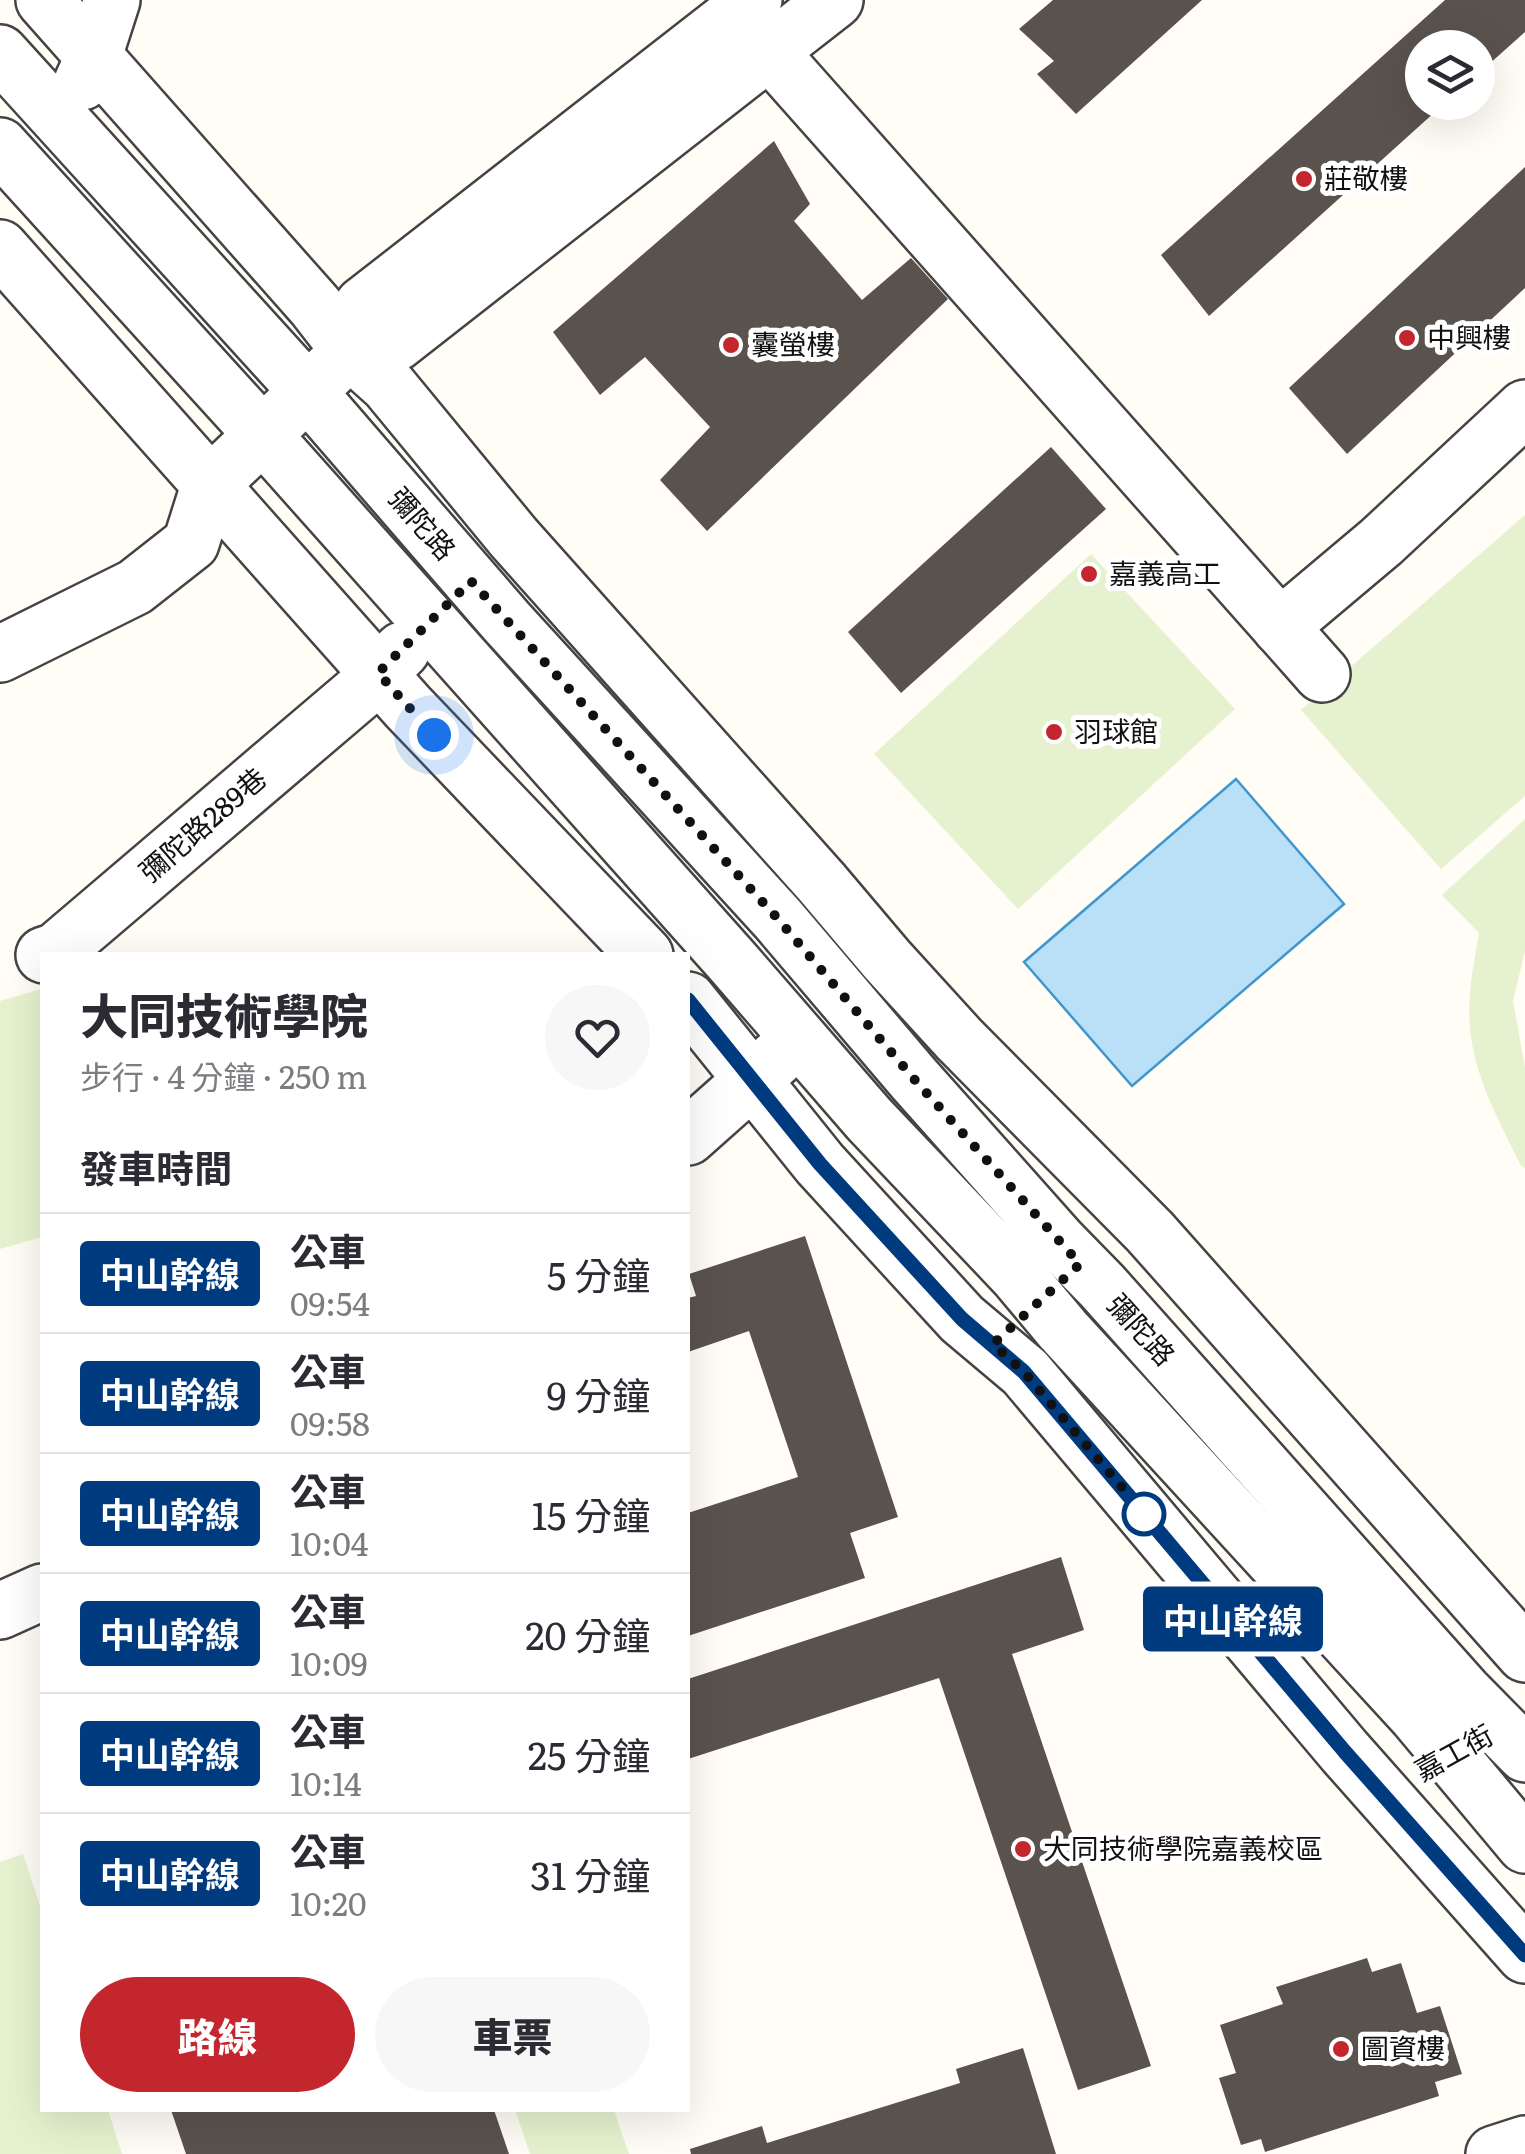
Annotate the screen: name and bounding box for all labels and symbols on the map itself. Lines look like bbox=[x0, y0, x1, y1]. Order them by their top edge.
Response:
place label: 莊敬樓 bbox=[1324, 156, 1408, 198]
marker: 莊敬樓 bbox=[1293, 168, 1315, 190]
place label: 中興樓 bbox=[1427, 315, 1511, 357]
place label: 囊螢樓 bbox=[751, 322, 835, 364]
marker: 中興樓 bbox=[1396, 327, 1418, 349]
marker: 囊螢樓 bbox=[720, 334, 742, 356]
street label: 彌陀路 bbox=[380, 477, 467, 568]
place label: 嘉義高工 bbox=[1109, 551, 1221, 593]
marker: 嘉義高工 bbox=[1078, 563, 1100, 585]
place label: 羽球館 bbox=[1074, 709, 1158, 751]
your location bbox=[409, 710, 459, 760]
marker: 羽球館 bbox=[1043, 721, 1065, 743]
street label: 彌陀路289巷 bbox=[129, 756, 274, 891]
street label: 彌陀路 bbox=[1099, 1283, 1186, 1374]
unlabelled marker bbox=[1123, 1493, 1165, 1535]
line badge: 中山幹線 bbox=[1163, 1586, 1303, 1652]
street label: 嘉工街 bbox=[1406, 1713, 1500, 1790]
place label: 大同技術學院嘉義校區 bbox=[1043, 1826, 1323, 1868]
marker: 大同技術學院嘉義校區 bbox=[1012, 1838, 1034, 1860]
place label: 圖資樓 bbox=[1361, 2026, 1445, 2068]
marker: 圖資樓 bbox=[1330, 2038, 1352, 2060]

